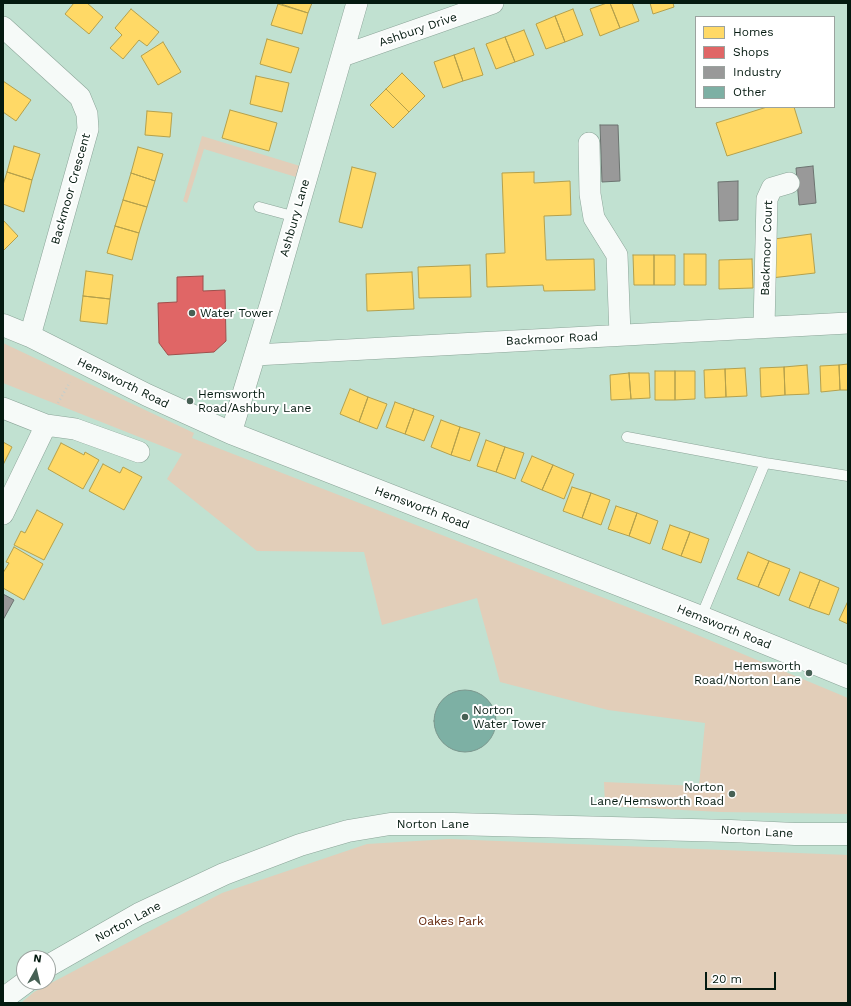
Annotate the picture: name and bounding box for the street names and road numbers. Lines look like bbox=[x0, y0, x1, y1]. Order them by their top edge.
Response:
street label: Ashbury Drive bbox=[377, 10, 459, 50]
street label: Backmoor Crescent bbox=[48, 132, 94, 246]
street label: Ashbury Lane bbox=[277, 178, 313, 258]
street label: Backmoor Court bbox=[758, 200, 776, 296]
street label: Backmoor Road bbox=[506, 329, 598, 349]
street label: Hemsworth Road bbox=[75, 355, 171, 411]
street label: Hemsworth Road bbox=[373, 483, 471, 533]
street label: Hemsworth Road bbox=[675, 602, 773, 652]
street label: Norton Lane bbox=[397, 817, 469, 831]
street label: Norton Lane bbox=[720, 823, 794, 841]
street label: Norton Lane bbox=[93, 899, 163, 945]

